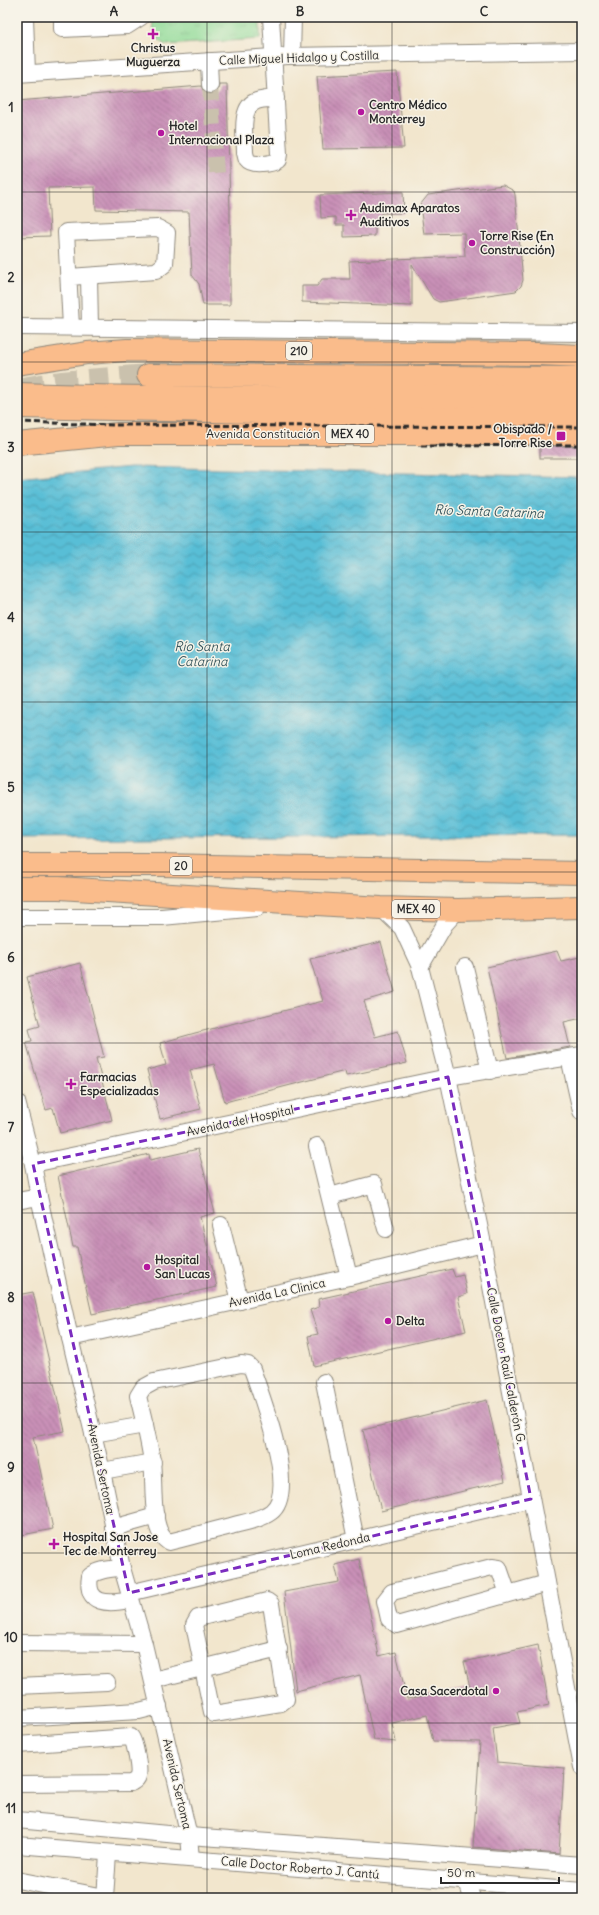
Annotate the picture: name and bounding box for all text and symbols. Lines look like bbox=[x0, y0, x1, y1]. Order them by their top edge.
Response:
text: A bbox=[110, 3, 119, 20]
text: B bbox=[296, 3, 305, 20]
text: C bbox=[480, 3, 489, 20]
marker: Christus Muguerza bbox=[147, 28, 159, 40]
place label: Christus Muguerza bbox=[126, 40, 180, 70]
street label: Calle Miguel Hidalgo y Costilla bbox=[219, 47, 379, 68]
place label: Centro Médico Monterrey bbox=[369, 97, 447, 127]
text: 1 bbox=[8, 99, 14, 116]
marker: Centro Médico Monterrey bbox=[356, 107, 366, 117]
place label: Hotel Internacional Plaza bbox=[169, 118, 274, 147]
marker: Hotel Internacional Plaza bbox=[156, 128, 166, 138]
place label: Audimax Aparatos Auditivos bbox=[360, 200, 460, 229]
marker: Audimax Aparatos Auditivos bbox=[345, 209, 357, 221]
place label: Torre Rise (En Construcción) bbox=[480, 228, 555, 258]
marker: Torre Rise (En Construcción) bbox=[467, 238, 477, 248]
text: 2 bbox=[7, 269, 15, 286]
road number: 210 bbox=[286, 342, 312, 360]
place label: Obispado / Torre Rise bbox=[493, 421, 553, 450]
road number: MEX 40 bbox=[326, 425, 374, 443]
street label: Avenida Constitución bbox=[206, 426, 320, 441]
marker: Obispado / Torre Rise bbox=[555, 430, 567, 442]
text: 3 bbox=[7, 439, 15, 456]
water label: Río Santa Catarina bbox=[434, 501, 545, 522]
text: 4 bbox=[7, 609, 15, 626]
water label: Río Santa Catarina bbox=[174, 638, 230, 670]
text: 5 bbox=[7, 779, 15, 796]
road number: 20 bbox=[170, 857, 192, 875]
road number: MEX 40 bbox=[392, 900, 440, 918]
text: 6 bbox=[7, 949, 15, 966]
place label: Farmacias Especializadas bbox=[80, 1069, 159, 1099]
marker: Farmacias Especializadas bbox=[65, 1078, 77, 1090]
street label: Avenida del Hospital bbox=[185, 1102, 295, 1139]
text: 7 bbox=[8, 1119, 15, 1136]
place label: Hospital San Lucas bbox=[155, 1252, 211, 1281]
marker: Hospital San Lucas bbox=[142, 1262, 152, 1272]
street label: Avenida La Clinica bbox=[227, 1275, 327, 1310]
street label: Calle Doctor Raúl Calderón G. bbox=[484, 1286, 529, 1446]
text: 8 bbox=[7, 1289, 15, 1306]
place label: Delta bbox=[396, 1313, 425, 1328]
marker: Delta bbox=[383, 1316, 393, 1326]
street label: Avenida Sertoma bbox=[85, 1422, 118, 1516]
text: 9 bbox=[7, 1459, 15, 1476]
place label: Hospital San Jose Tec de Monterrey bbox=[63, 1529, 158, 1559]
street label: Loma Redonda bbox=[288, 1529, 372, 1562]
marker: Hospital San Jose Tec de Monterrey bbox=[48, 1538, 60, 1550]
text: 10 bbox=[4, 1629, 18, 1646]
place label: Casa Sacerdotal bbox=[400, 1683, 488, 1698]
marker: Casa Sacerdotal bbox=[491, 1686, 501, 1696]
street label: Avenida Sertoma bbox=[160, 1737, 195, 1831]
text: 11 bbox=[6, 1800, 16, 1817]
street label: Calle Doctor Roberto J. Cantú bbox=[220, 1853, 380, 1882]
scale bar bbox=[441, 1859, 559, 1885]
text: 50 m bbox=[447, 1865, 476, 1880]

